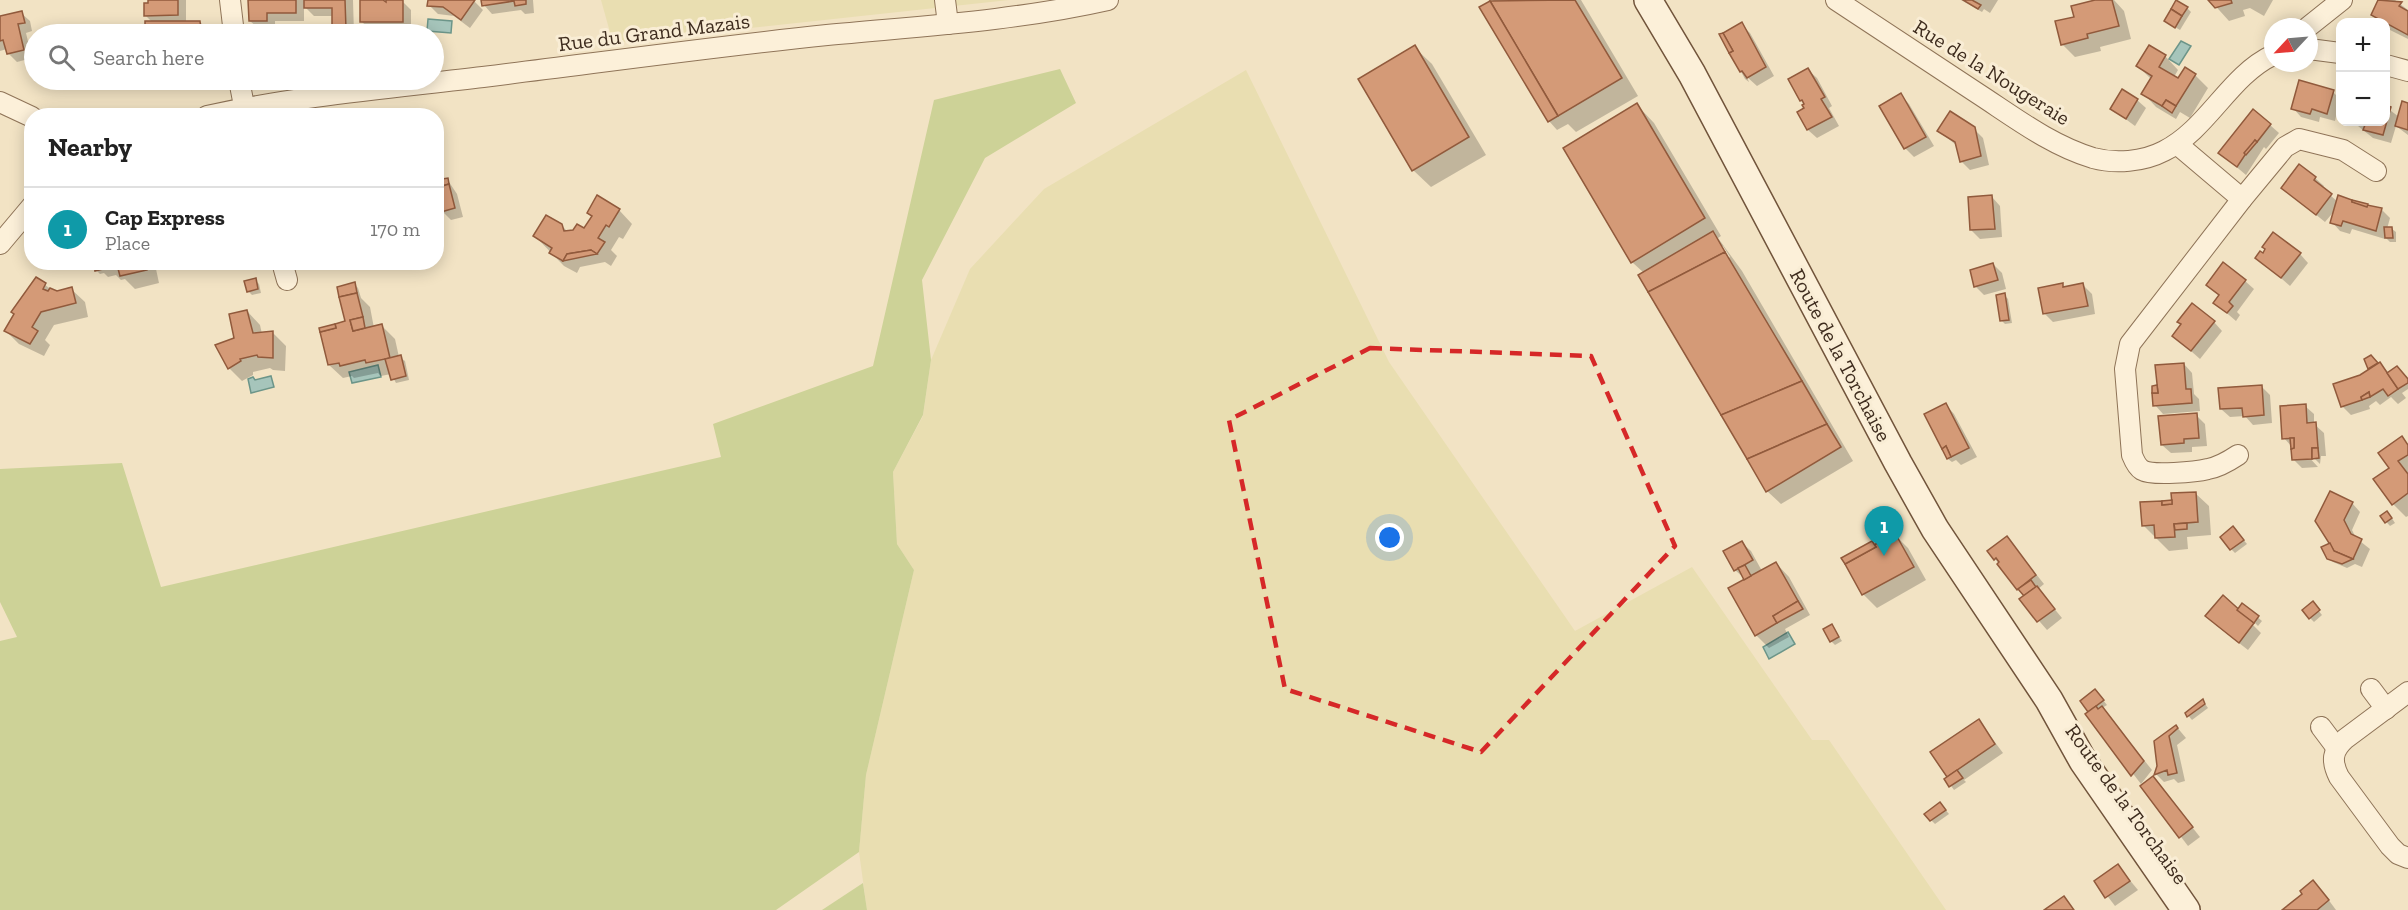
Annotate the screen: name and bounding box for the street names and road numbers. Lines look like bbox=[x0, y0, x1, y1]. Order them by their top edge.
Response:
street label: Rue du Grand Mazais bbox=[557, 8, 751, 56]
street label: Rue de la Nougeraie bbox=[1909, 14, 2075, 130]
street label: Route de la Torchaise bbox=[1785, 264, 1897, 446]
street label: Route de la Torchaise bbox=[2061, 719, 2194, 889]

